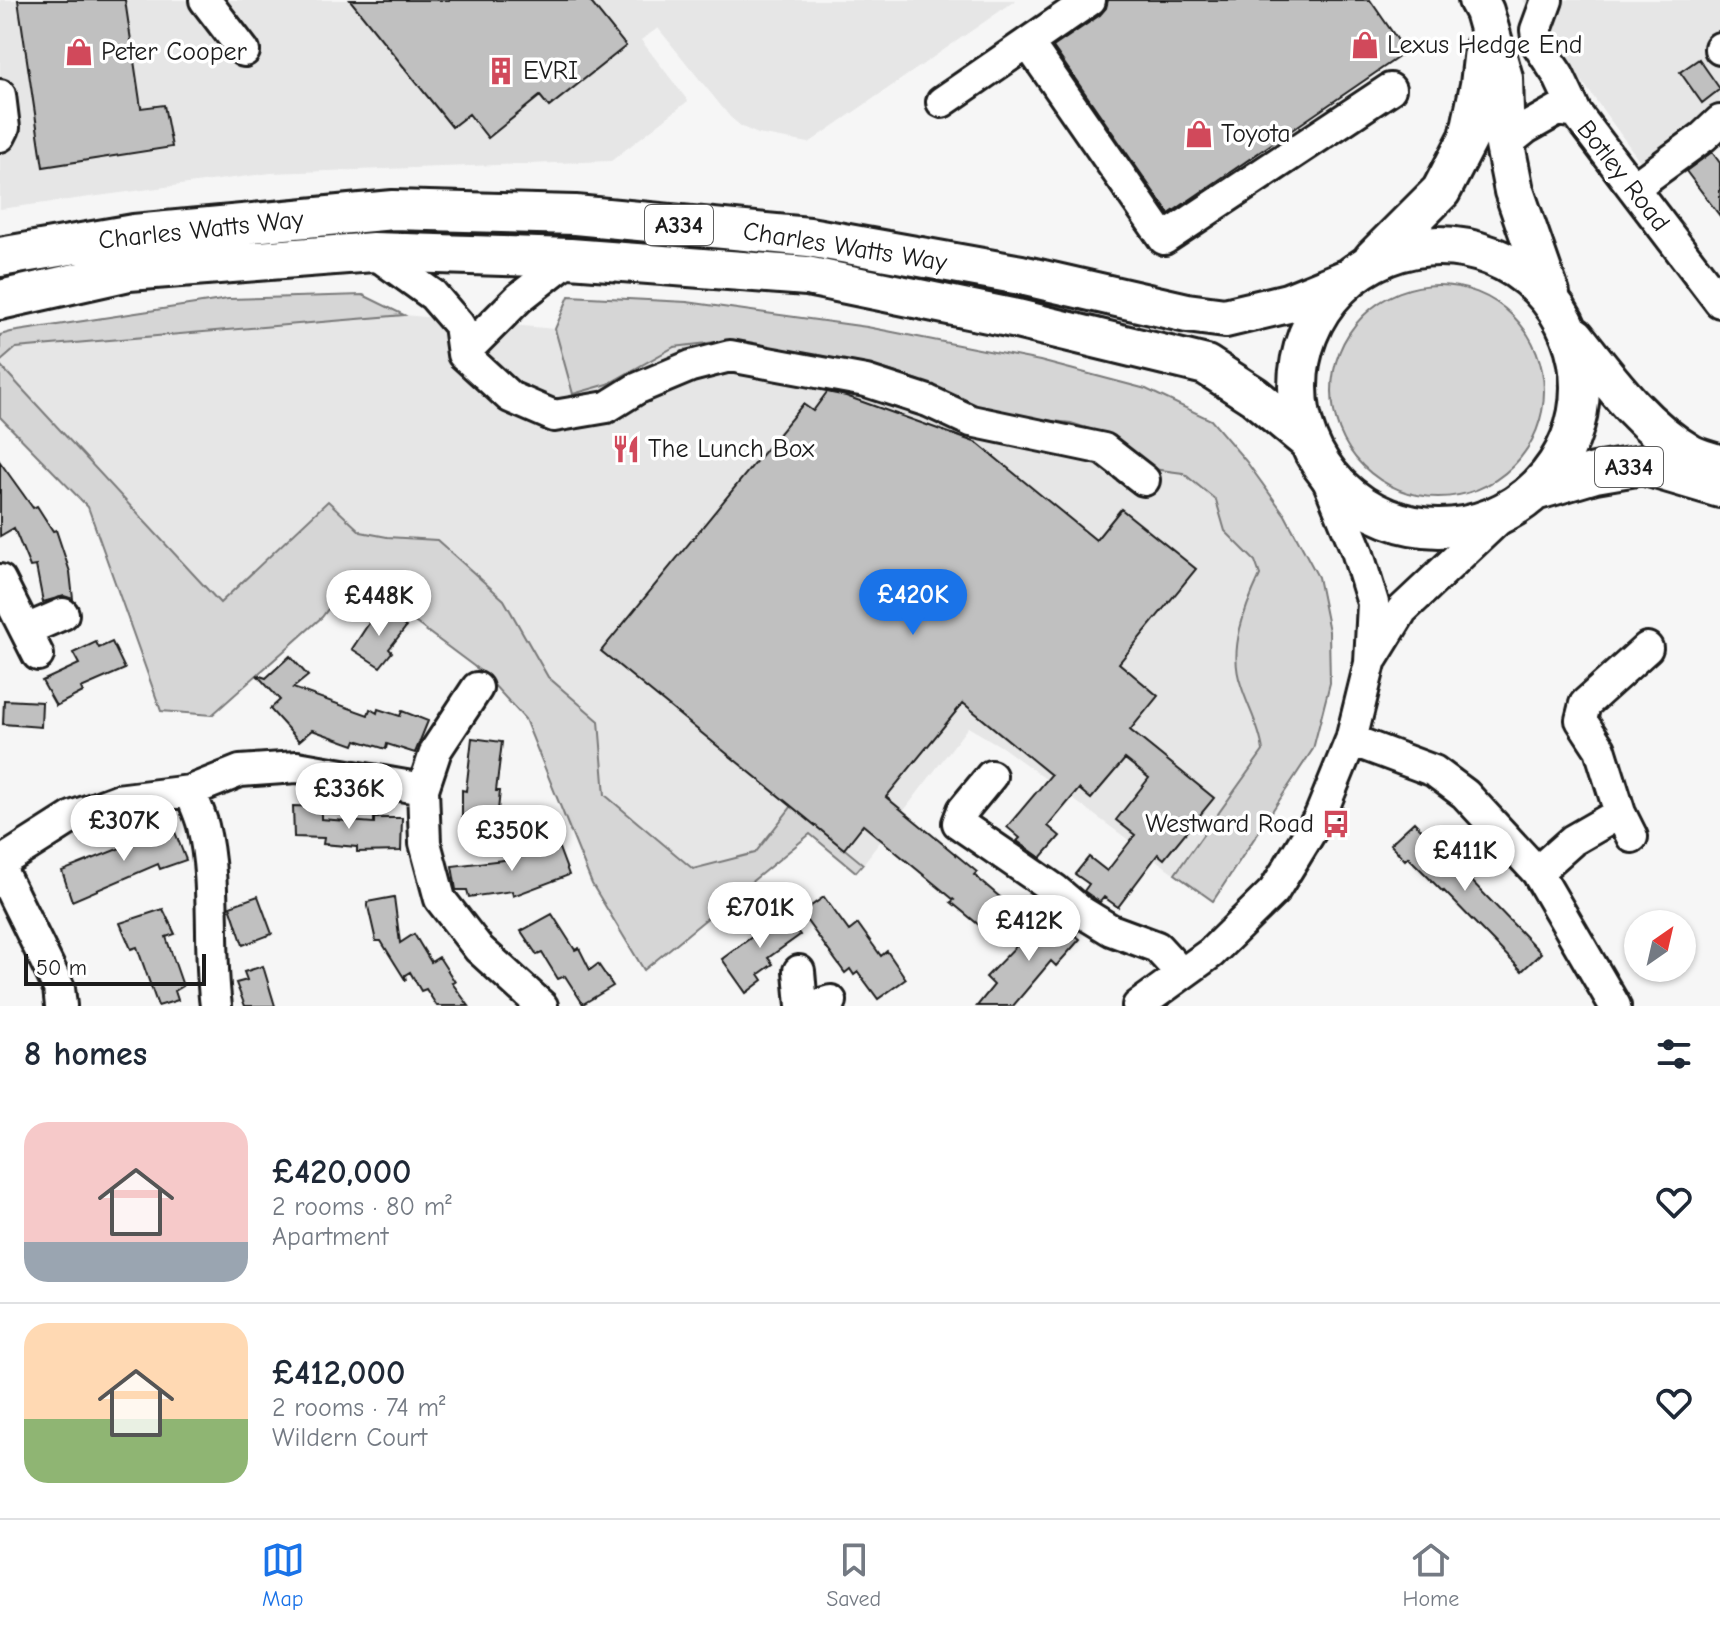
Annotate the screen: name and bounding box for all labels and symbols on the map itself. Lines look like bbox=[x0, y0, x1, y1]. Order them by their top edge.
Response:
shop icon: Lexus Hedge End bbox=[1350, 30, 1380, 60]
place label: Lexus Hedge End bbox=[1387, 30, 1583, 60]
shop icon: Peter Cooper bbox=[64, 37, 94, 67]
place label: Peter Cooper bbox=[101, 37, 248, 67]
building icon: EVRI bbox=[486, 56, 516, 86]
place label: EVRI bbox=[523, 56, 578, 86]
street label: Botley Road bbox=[1570, 115, 1676, 237]
shop icon: Toyota bbox=[1184, 119, 1214, 149]
place label: Toyota bbox=[1221, 119, 1291, 149]
street label: Charles Watts Way bbox=[97, 204, 305, 256]
road number: A334 bbox=[645, 205, 713, 245]
street label: Charles Watts Way bbox=[741, 216, 950, 278]
restaurant icon: The Lunch Box bbox=[611, 434, 641, 464]
place label: The Lunch Box bbox=[648, 434, 815, 464]
road number: A334 bbox=[1595, 447, 1663, 487]
pin: £420K bbox=[857, 569, 969, 637]
pin: £448K bbox=[323, 570, 435, 638]
pin: £336K bbox=[293, 763, 405, 831]
pin: £307K bbox=[68, 795, 180, 863]
pin: £350K bbox=[456, 805, 568, 873]
place label: Westward Road bbox=[1145, 809, 1314, 839]
bus stop icon: Westward Road bbox=[1321, 809, 1351, 839]
pin: £411K bbox=[1409, 825, 1521, 893]
pin: £701K bbox=[704, 882, 816, 950]
pin: £412K bbox=[973, 895, 1085, 963]
north arrow bbox=[1624, 910, 1696, 982]
scale bar bbox=[24, 950, 206, 986]

